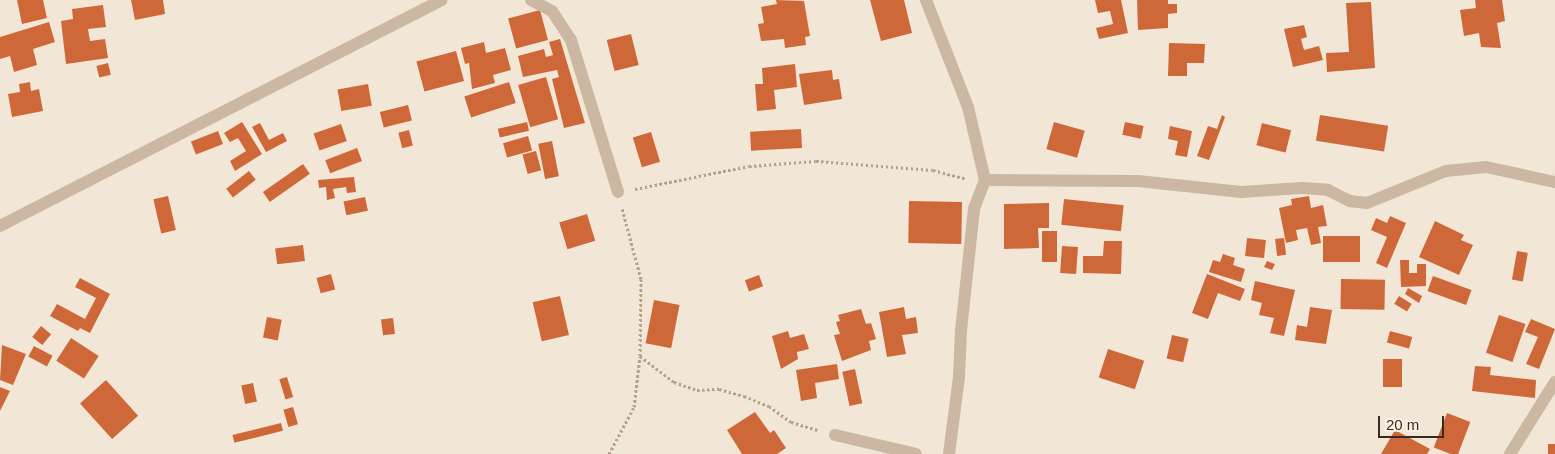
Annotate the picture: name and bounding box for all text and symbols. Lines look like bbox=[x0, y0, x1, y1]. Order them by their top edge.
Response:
scale bar bbox=[1380, 406, 1446, 438]
text: 20 m bbox=[1386, 416, 1419, 433]

